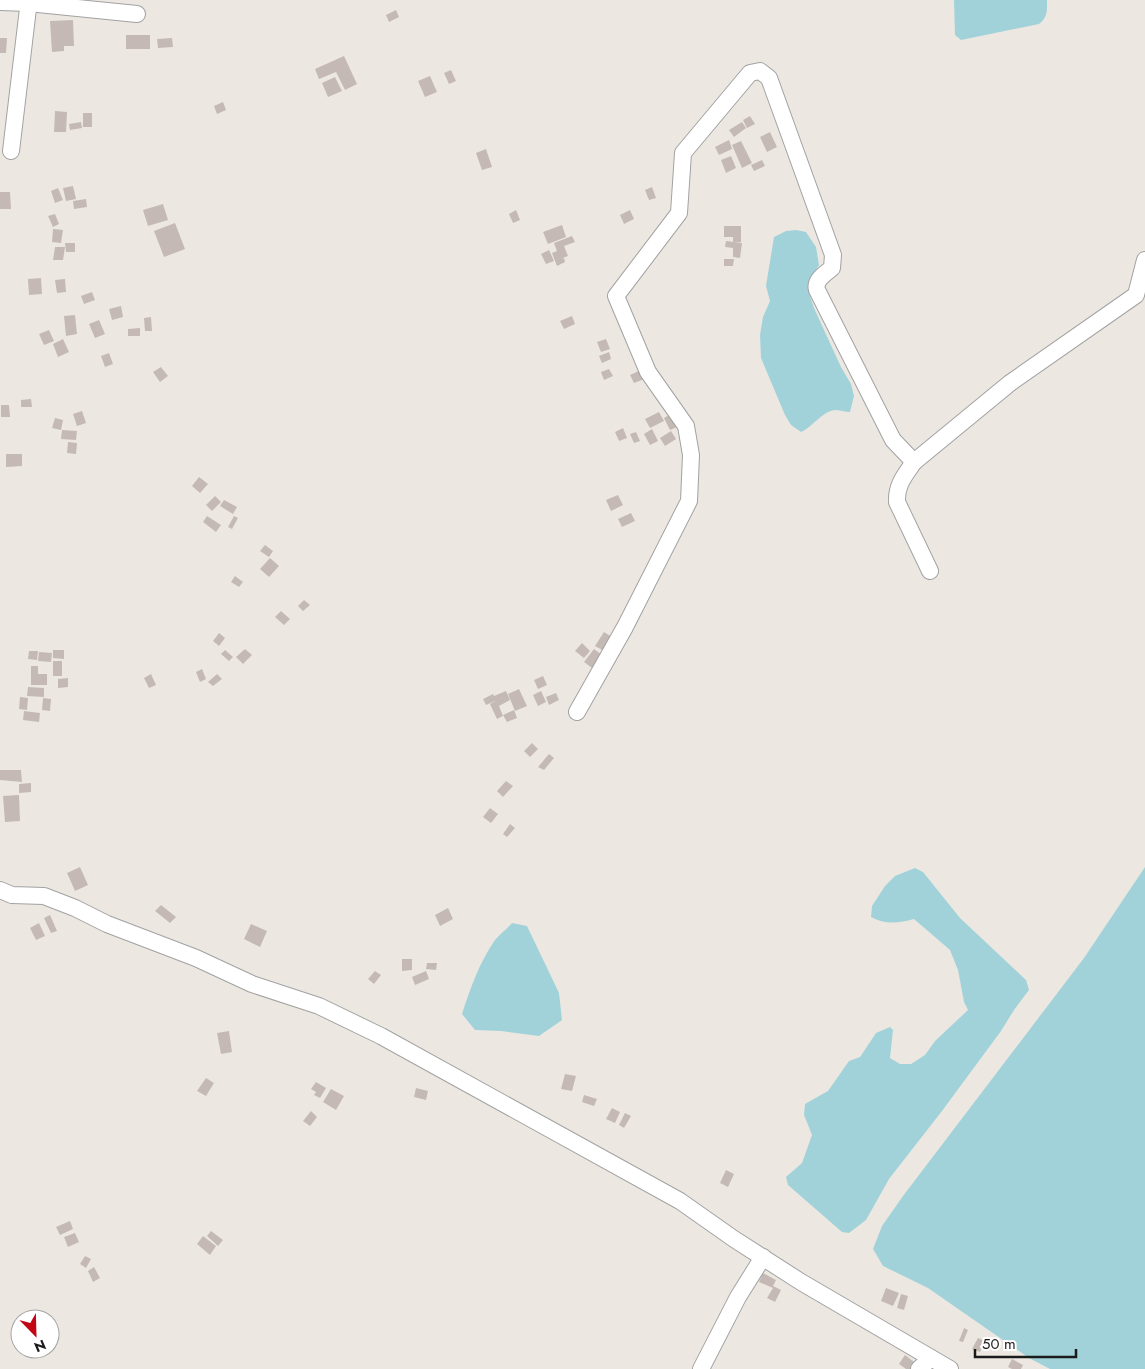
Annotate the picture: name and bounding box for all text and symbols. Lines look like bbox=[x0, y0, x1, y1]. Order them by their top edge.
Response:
north arrow bbox=[10, 1309, 60, 1359]
scale bar bbox=[975, 1326, 1076, 1358]
text: 50 m bbox=[982, 1333, 1016, 1355]
text: N bbox=[31, 1335, 49, 1357]

